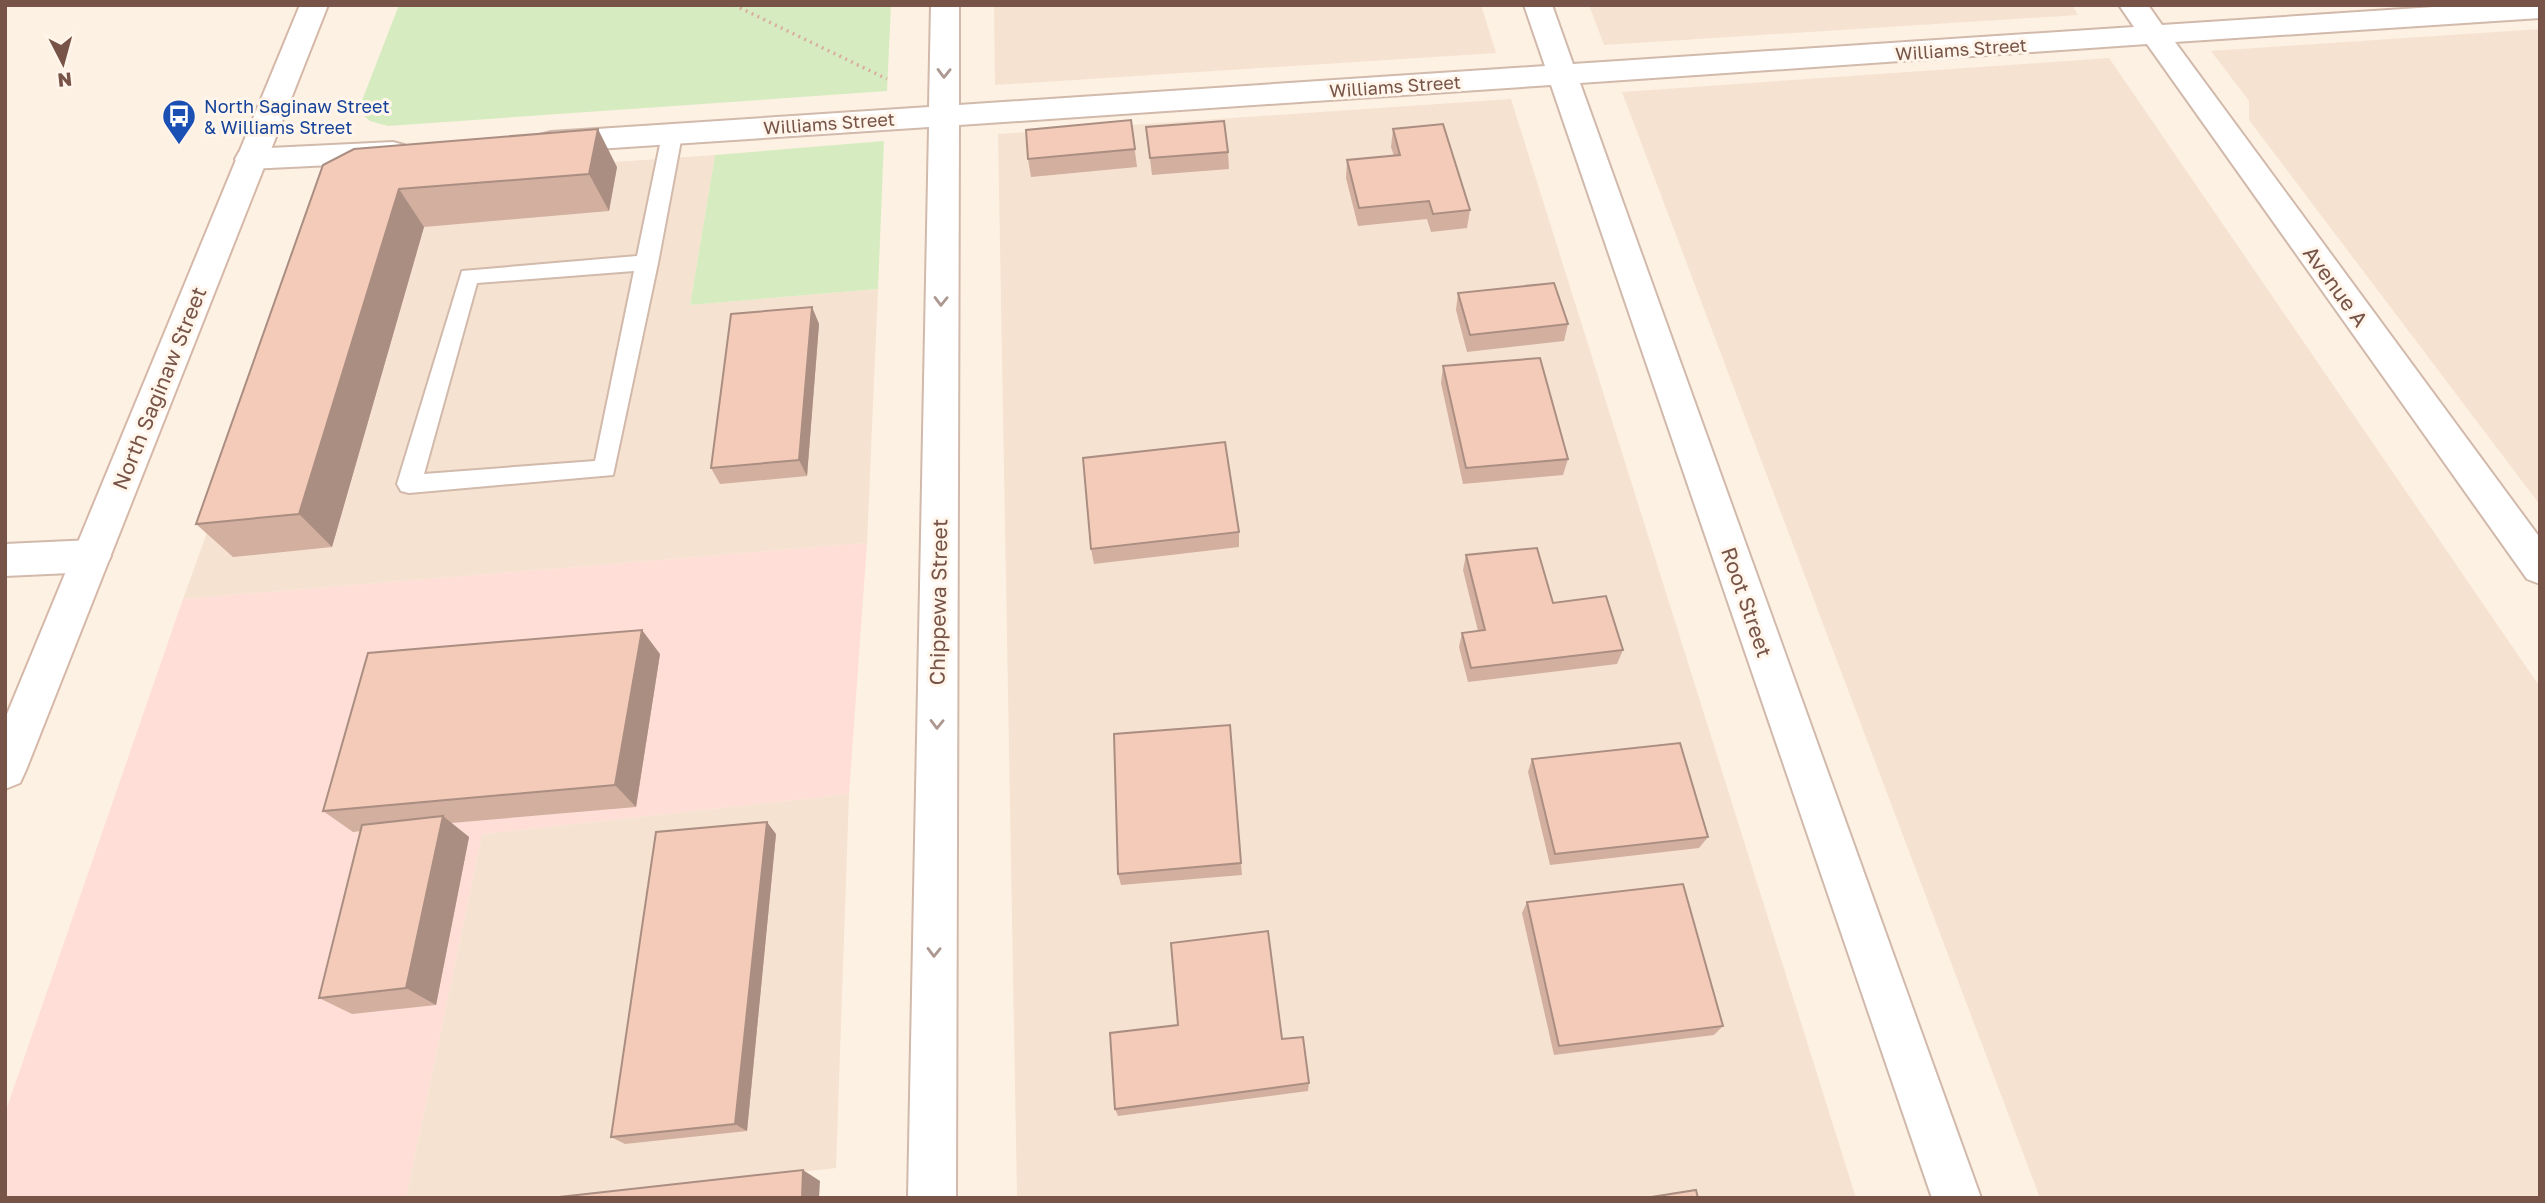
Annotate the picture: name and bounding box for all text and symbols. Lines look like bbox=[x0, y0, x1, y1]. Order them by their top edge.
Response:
north arrow bbox=[28, 28, 98, 98]
street label: Williams Street bbox=[1894, 33, 2028, 65]
text: N bbox=[56, 68, 73, 93]
one-way arrow bbox=[936, 69, 952, 79]
street label: Williams Street bbox=[1328, 70, 1462, 102]
place label: North Saginaw Street & Williams Street bbox=[204, 95, 390, 138]
bus stop icon: North Saginaw Street & Williams Street bbox=[160, 97, 198, 146]
street label: Williams Street bbox=[762, 107, 896, 139]
street label: Avenue A bbox=[2298, 241, 2374, 331]
street label: North Saginaw Street bbox=[106, 283, 212, 493]
one-way arrow bbox=[934, 296, 949, 307]
street label: Chippewa Street bbox=[924, 519, 952, 685]
street label: Root Street bbox=[1716, 543, 1778, 661]
one-way arrow bbox=[929, 720, 945, 730]
one-way arrow bbox=[926, 947, 942, 958]

